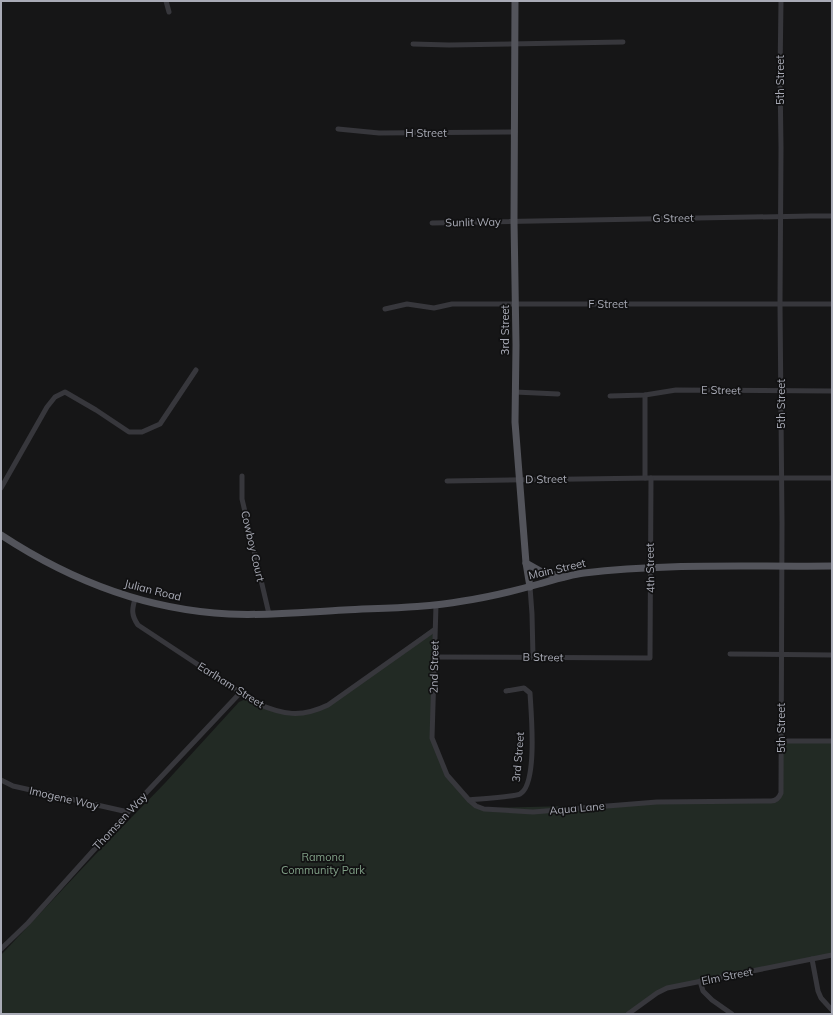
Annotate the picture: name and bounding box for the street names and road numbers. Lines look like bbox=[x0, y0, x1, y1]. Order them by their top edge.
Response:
street label: 5th Street bbox=[773, 55, 787, 105]
street label: H Street bbox=[405, 126, 447, 140]
street label: G Street bbox=[652, 211, 694, 225]
street label: Sunlit Way bbox=[445, 215, 501, 229]
street label: F Street bbox=[588, 297, 628, 311]
street label: 3rd Street bbox=[498, 305, 512, 355]
street label: 5th Street bbox=[774, 379, 788, 429]
street label: E Street bbox=[701, 383, 741, 397]
street label: D Street bbox=[525, 472, 567, 486]
street label: Cowboy Court bbox=[238, 509, 268, 583]
street label: 4th Street bbox=[643, 543, 657, 593]
street label: Main Street bbox=[527, 556, 587, 582]
street label: Julian Road bbox=[123, 576, 183, 604]
street label: 2nd Street bbox=[427, 640, 441, 694]
street label: B Street bbox=[522, 650, 564, 664]
street label: Earlham Street bbox=[195, 659, 267, 711]
street label: 5th Street bbox=[774, 703, 788, 753]
street label: 3rd Street bbox=[509, 731, 527, 783]
street label: Imogene Way bbox=[28, 783, 100, 813]
street label: Thomsen Way bbox=[90, 789, 150, 853]
street label: Aqua Lane bbox=[549, 799, 605, 817]
street label: Elm Street bbox=[700, 964, 754, 988]

